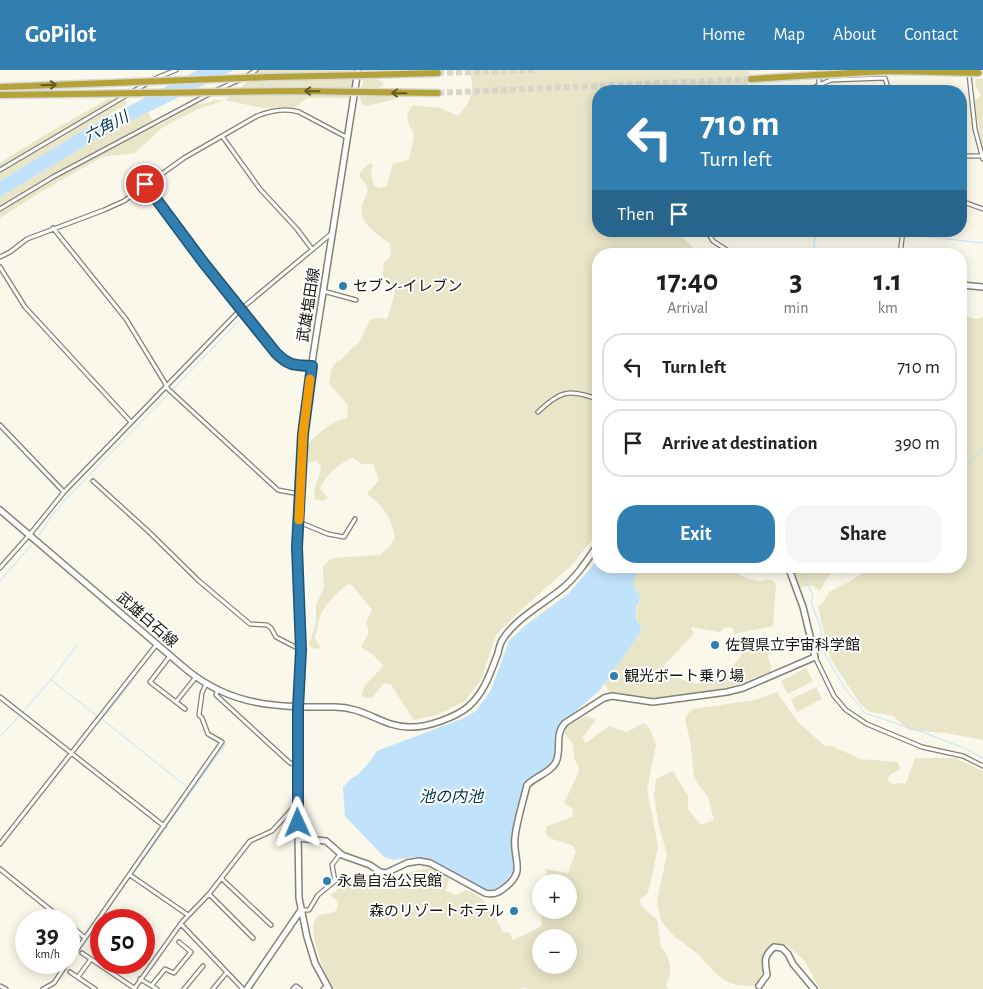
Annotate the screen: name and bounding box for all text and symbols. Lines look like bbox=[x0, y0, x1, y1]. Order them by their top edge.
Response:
text: GoPilot bbox=[25, 23, 96, 47]
text: Home bbox=[702, 26, 745, 44]
text: Map bbox=[773, 26, 805, 44]
text: About bbox=[833, 26, 876, 44]
text: Contact bbox=[904, 26, 958, 44]
one-way arrow bbox=[40, 80, 56, 90]
one-way arrow bbox=[304, 86, 320, 96]
one-way arrow bbox=[392, 88, 408, 97]
icon: left bbox=[617, 105, 682, 170]
water label: 六角川 bbox=[81, 107, 133, 145]
text: 710 m bbox=[700, 107, 780, 142]
text: Turn left bbox=[700, 148, 772, 170]
pin bbox=[124, 163, 166, 205]
icon: arrive bbox=[131, 170, 159, 198]
icon: arrive bbox=[665, 200, 693, 228]
text: Then bbox=[617, 205, 655, 224]
street label: 武雄塩田線 bbox=[294, 266, 322, 343]
text: 17:40 bbox=[657, 266, 718, 296]
text: 3 bbox=[789, 266, 802, 296]
text: 1.1 bbox=[873, 266, 902, 296]
place label: セブン-イレブン bbox=[353, 278, 463, 294]
marker: セブン-イレブン bbox=[337, 280, 349, 292]
text: Arrival bbox=[667, 300, 708, 316]
text: min bbox=[783, 300, 808, 316]
text: km bbox=[878, 300, 898, 316]
icon: left bbox=[619, 353, 647, 381]
text: Turn left bbox=[662, 358, 726, 377]
text: 710 m bbox=[897, 358, 940, 377]
icon: arrive bbox=[619, 429, 647, 457]
text: Arrive at destination bbox=[662, 434, 818, 453]
text: 390 m bbox=[895, 434, 940, 453]
button: Exit bbox=[617, 505, 775, 563]
button: Share bbox=[785, 505, 942, 563]
street label: 武雄白石線 bbox=[114, 589, 181, 650]
place label: 佐賀県立宇宙科学館 bbox=[725, 637, 860, 653]
marker: 佐賀県立宇宙科学館 bbox=[709, 639, 721, 651]
place label: 観光ボート乗り場 bbox=[624, 668, 744, 684]
marker: 観光ボート乗り場 bbox=[608, 670, 620, 682]
water label: 池の内池 bbox=[419, 788, 485, 805]
position arrow bbox=[271, 796, 323, 848]
place label: 永島自治公民館 bbox=[337, 873, 442, 889]
map controls bbox=[532, 874, 577, 974]
button: + bbox=[532, 874, 577, 919]
marker: 永島自治公民館 bbox=[321, 875, 333, 887]
place label: 森のリゾートホテル bbox=[369, 903, 504, 919]
marker: 森のリゾートホテル bbox=[508, 905, 520, 917]
speed limit sign: 50 bbox=[90, 909, 155, 974]
text: 39 bbox=[36, 923, 59, 948]
button: − bbox=[532, 929, 577, 974]
text: km/h bbox=[35, 948, 60, 960]

